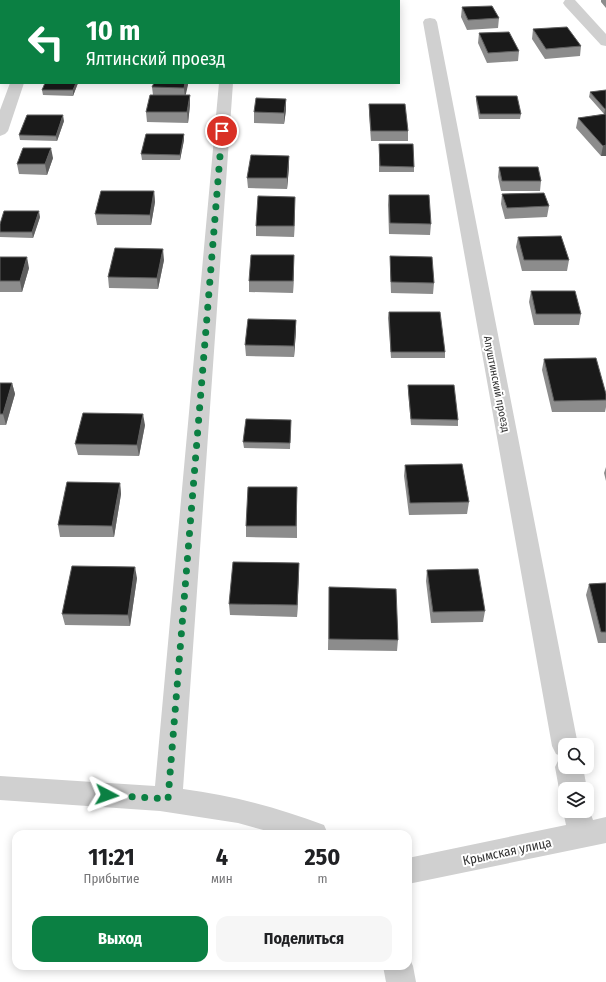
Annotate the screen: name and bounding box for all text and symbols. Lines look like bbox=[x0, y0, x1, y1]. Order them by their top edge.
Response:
text: 10 m bbox=[86, 14, 140, 47]
icon: left bbox=[20, 16, 72, 68]
text: Ялтинский проезд bbox=[86, 48, 225, 70]
pin bbox=[205, 114, 239, 148]
icon: arrive bbox=[211, 120, 233, 142]
street label: Алуштинский проезд bbox=[481, 335, 512, 434]
map controls bbox=[558, 738, 594, 818]
button: search bbox=[558, 738, 594, 774]
position arrow bbox=[86, 774, 128, 816]
button: layers bbox=[558, 782, 594, 818]
street label: Крымская улица bbox=[461, 835, 553, 868]
text: 11:21 bbox=[88, 843, 135, 871]
text: 4 bbox=[216, 843, 228, 871]
text: 250 bbox=[304, 843, 340, 871]
text: Прибытие bbox=[84, 871, 139, 886]
text: мин bbox=[211, 871, 233, 886]
text: m bbox=[317, 871, 327, 886]
button: Выход bbox=[32, 916, 208, 962]
button: Поделиться bbox=[216, 916, 392, 962]

